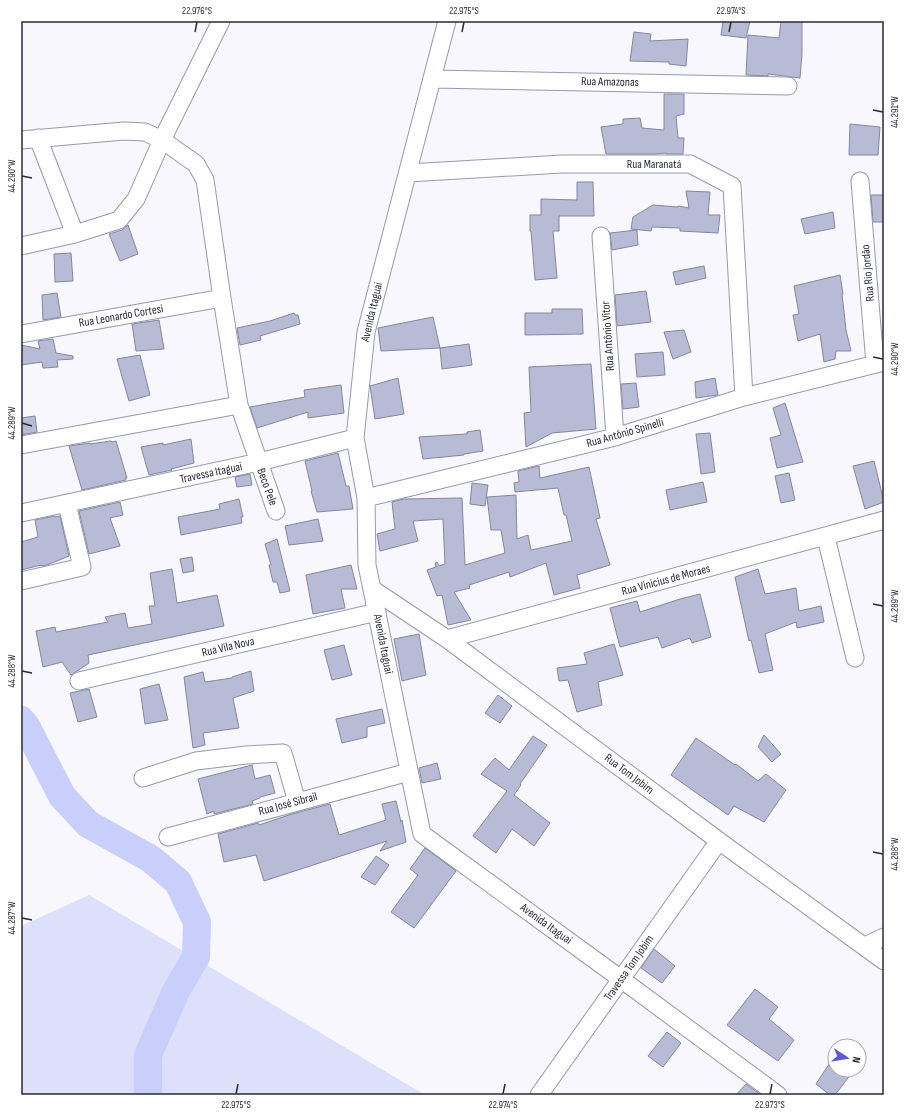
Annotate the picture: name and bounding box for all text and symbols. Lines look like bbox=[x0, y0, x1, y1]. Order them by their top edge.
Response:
text: 22.976°S bbox=[182, 5, 212, 17]
text: 22.975°S bbox=[449, 5, 479, 17]
text: 22.974°S bbox=[717, 5, 745, 17]
street label: Rua Amazonas bbox=[581, 74, 639, 90]
text: 44.291°W bbox=[889, 96, 901, 128]
street label: Rua Maranatá bbox=[627, 157, 682, 172]
text: 44.290°W bbox=[6, 159, 18, 193]
street label: Rua Rio Jordão bbox=[858, 244, 878, 302]
street label: Avenida Itaguai bbox=[358, 281, 386, 344]
street label: Rua Antônio Vitor bbox=[598, 300, 618, 371]
street label: Rua Leonardo Cortesi bbox=[78, 301, 164, 331]
text: 44.290°W bbox=[889, 342, 901, 376]
text: 44.289°W bbox=[6, 406, 18, 440]
street label: Rua Antônio Spinelli bbox=[585, 415, 665, 451]
street label: Travessa Itaguai bbox=[178, 459, 244, 487]
street label: Beco Pele bbox=[253, 466, 281, 508]
street label: Rua Vinicius de Moraes bbox=[620, 561, 712, 599]
text: 44.289°W bbox=[889, 589, 901, 623]
street label: Avenida Itaguai bbox=[370, 612, 396, 675]
street label: Rua Vila Nova bbox=[200, 634, 256, 660]
text: 44.288°W bbox=[6, 654, 18, 687]
street label: Rua Tom Jobim bbox=[601, 751, 657, 798]
street label: Rua José Sibrail bbox=[257, 789, 319, 819]
text: 44.288°W bbox=[889, 837, 901, 870]
street label: Avenida Itaguai bbox=[516, 900, 575, 948]
text: 44.287°W bbox=[6, 901, 18, 934]
street label: Travessa Tom Jobim bbox=[601, 932, 657, 1004]
north arrow bbox=[827, 1038, 867, 1078]
text: N bbox=[849, 1056, 863, 1064]
text: 22.975°S bbox=[221, 1099, 251, 1111]
text: 22.974°S bbox=[489, 1099, 517, 1111]
text: 22.973°S bbox=[755, 1099, 785, 1111]

